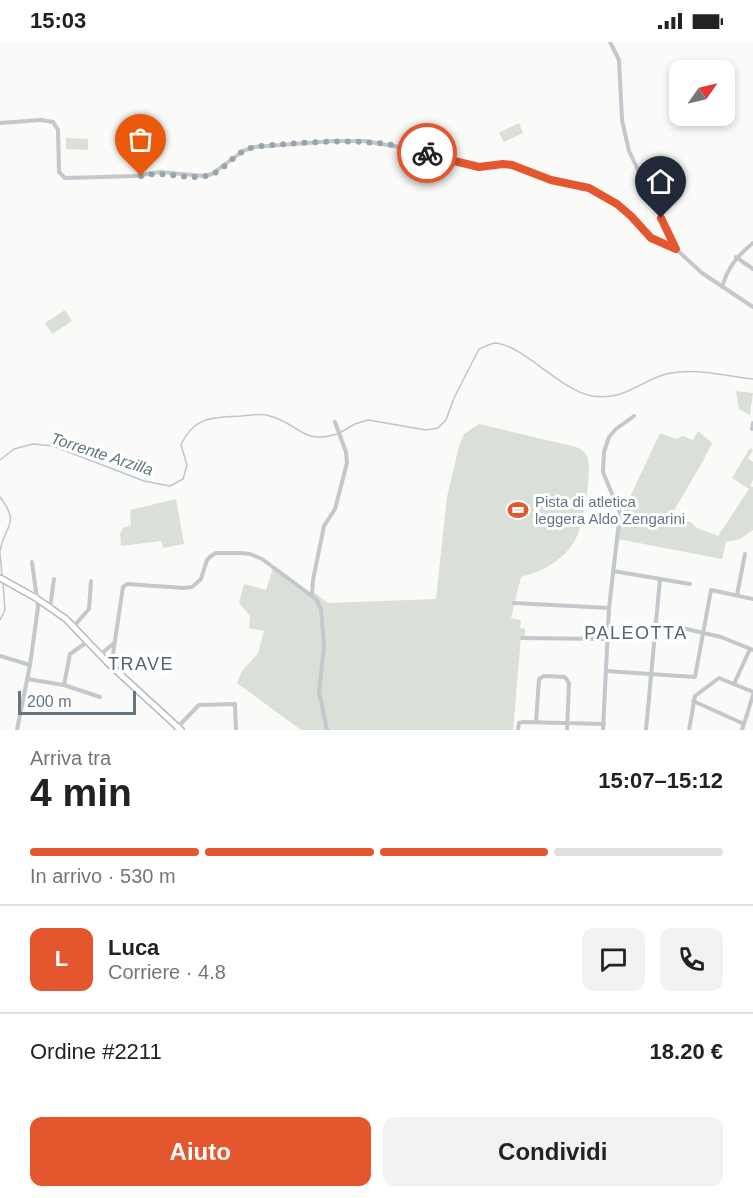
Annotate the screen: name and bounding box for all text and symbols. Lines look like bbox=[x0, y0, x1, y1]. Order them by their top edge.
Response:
text: 15:03 bbox=[30, 8, 86, 33]
north arrow bbox=[669, 60, 735, 126]
map controls bbox=[669, 60, 735, 126]
pin bbox=[115, 114, 166, 176]
icon: bag bbox=[124, 123, 157, 156]
courier bbox=[397, 123, 457, 183]
icon: bike bbox=[411, 137, 444, 170]
pin bbox=[635, 156, 686, 218]
icon: home bbox=[644, 165, 677, 198]
water label: Torrente Arzilla bbox=[49, 429, 155, 479]
place label: Pista di atletica leggera Aldo Zengarini bbox=[535, 493, 685, 527]
sports icon: Pista di atletica leggera Aldo Zengarini bbox=[506, 498, 530, 522]
district label: PALEOTTA bbox=[584, 623, 688, 643]
district label: TRAVE bbox=[108, 654, 174, 674]
scale bar bbox=[18, 688, 136, 716]
text: 200 m bbox=[27, 693, 71, 710]
text: Arriva tra bbox=[30, 747, 111, 769]
text: 15:07–15:12 bbox=[598, 768, 723, 793]
text: 4 min bbox=[30, 771, 132, 814]
text: In arrivo · 530 m bbox=[30, 865, 176, 887]
button: chat bbox=[582, 928, 645, 991]
button: phone bbox=[660, 928, 723, 991]
text: Luca bbox=[108, 935, 159, 960]
text: L bbox=[55, 946, 68, 971]
text: Corriere · 4.8 bbox=[108, 961, 226, 983]
text: Ordine #2211 bbox=[30, 1039, 162, 1064]
text: 18.20 € bbox=[650, 1039, 723, 1064]
button: Aiuto bbox=[30, 1117, 371, 1186]
button: Condividi bbox=[383, 1117, 723, 1186]

